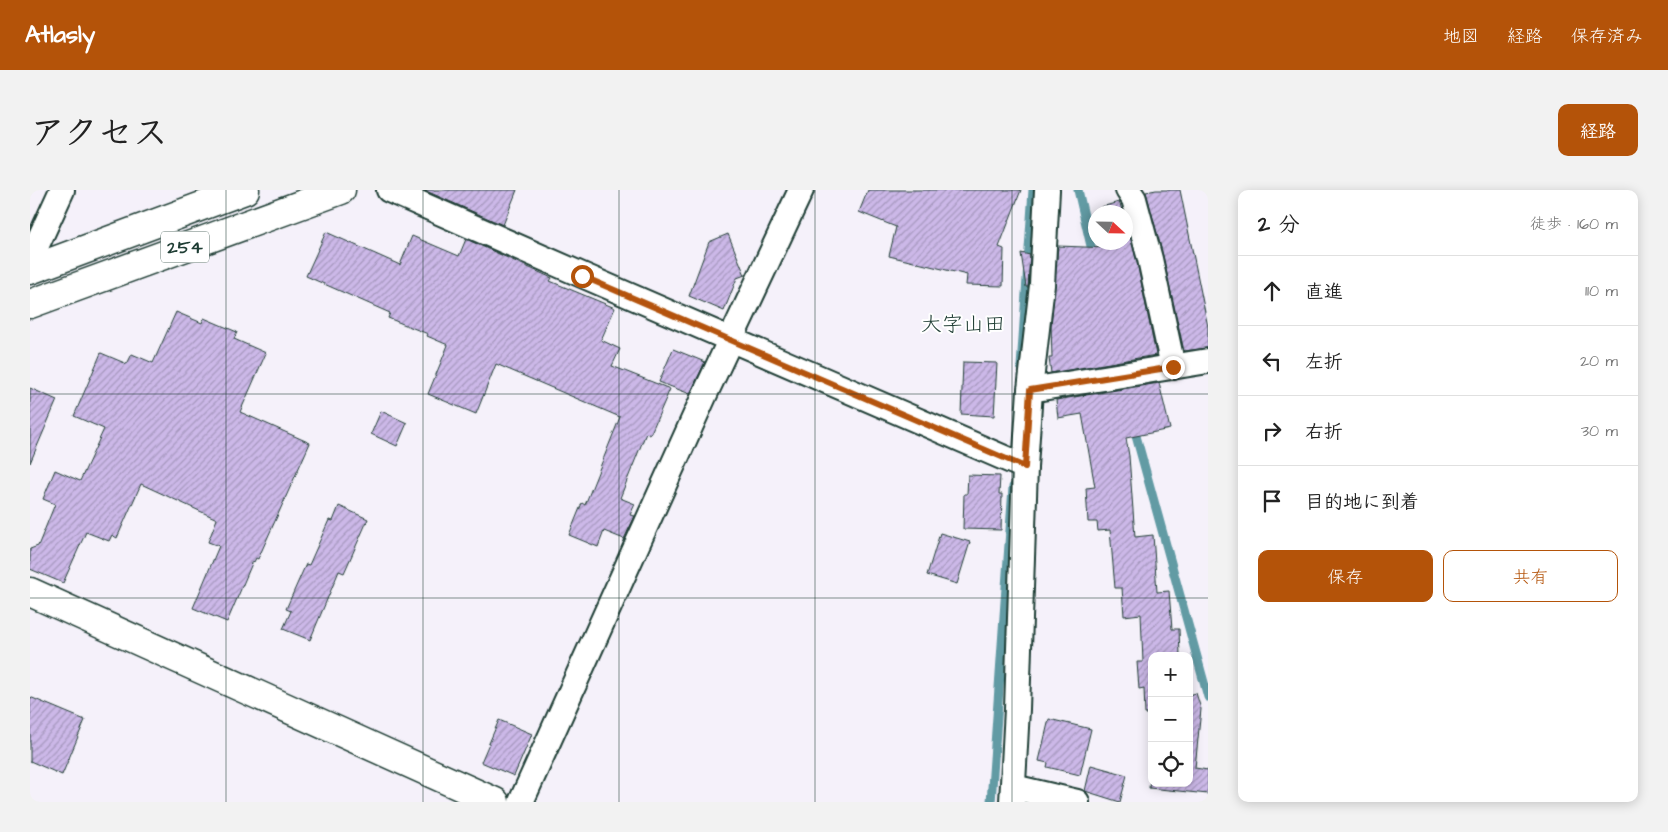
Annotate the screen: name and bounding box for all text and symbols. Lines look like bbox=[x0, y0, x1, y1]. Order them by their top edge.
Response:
text: Atlasly bbox=[25, 18, 95, 52]
text: 地図 bbox=[1443, 24, 1479, 49]
text: 経路 bbox=[1507, 24, 1543, 49]
text: 保存済み bbox=[1571, 24, 1643, 49]
button: 経路 bbox=[1558, 104, 1638, 156]
text: アクセス bbox=[30, 109, 168, 158]
north arrow bbox=[1088, 205, 1133, 250]
text: 2 分 bbox=[1258, 210, 1299, 239]
text: 徒歩 · 160 m bbox=[1530, 213, 1618, 235]
road number: 254 bbox=[161, 232, 209, 262]
route start bbox=[571, 265, 594, 288]
icon: ahead bbox=[1258, 277, 1286, 305]
text: 直進 bbox=[1305, 279, 1343, 306]
text: 110 m bbox=[1585, 280, 1618, 302]
district label: 大字山田 bbox=[921, 310, 1005, 339]
icon: left bbox=[1258, 347, 1286, 375]
text: 左折 bbox=[1305, 349, 1343, 376]
text: 20 m bbox=[1580, 350, 1618, 372]
route end bbox=[1162, 356, 1185, 379]
icon: right bbox=[1258, 417, 1286, 445]
text: 右折 bbox=[1305, 419, 1343, 446]
text: 30 m bbox=[1581, 420, 1618, 442]
icon: arrive bbox=[1258, 487, 1286, 515]
text: 目的地に到着 bbox=[1305, 489, 1419, 516]
button: 保存 bbox=[1258, 550, 1433, 602]
button: 共有 bbox=[1443, 550, 1618, 602]
map controls bbox=[1148, 652, 1193, 787]
button: + bbox=[1148, 652, 1193, 697]
button: − bbox=[1148, 697, 1193, 742]
button: locate bbox=[1148, 742, 1193, 787]

